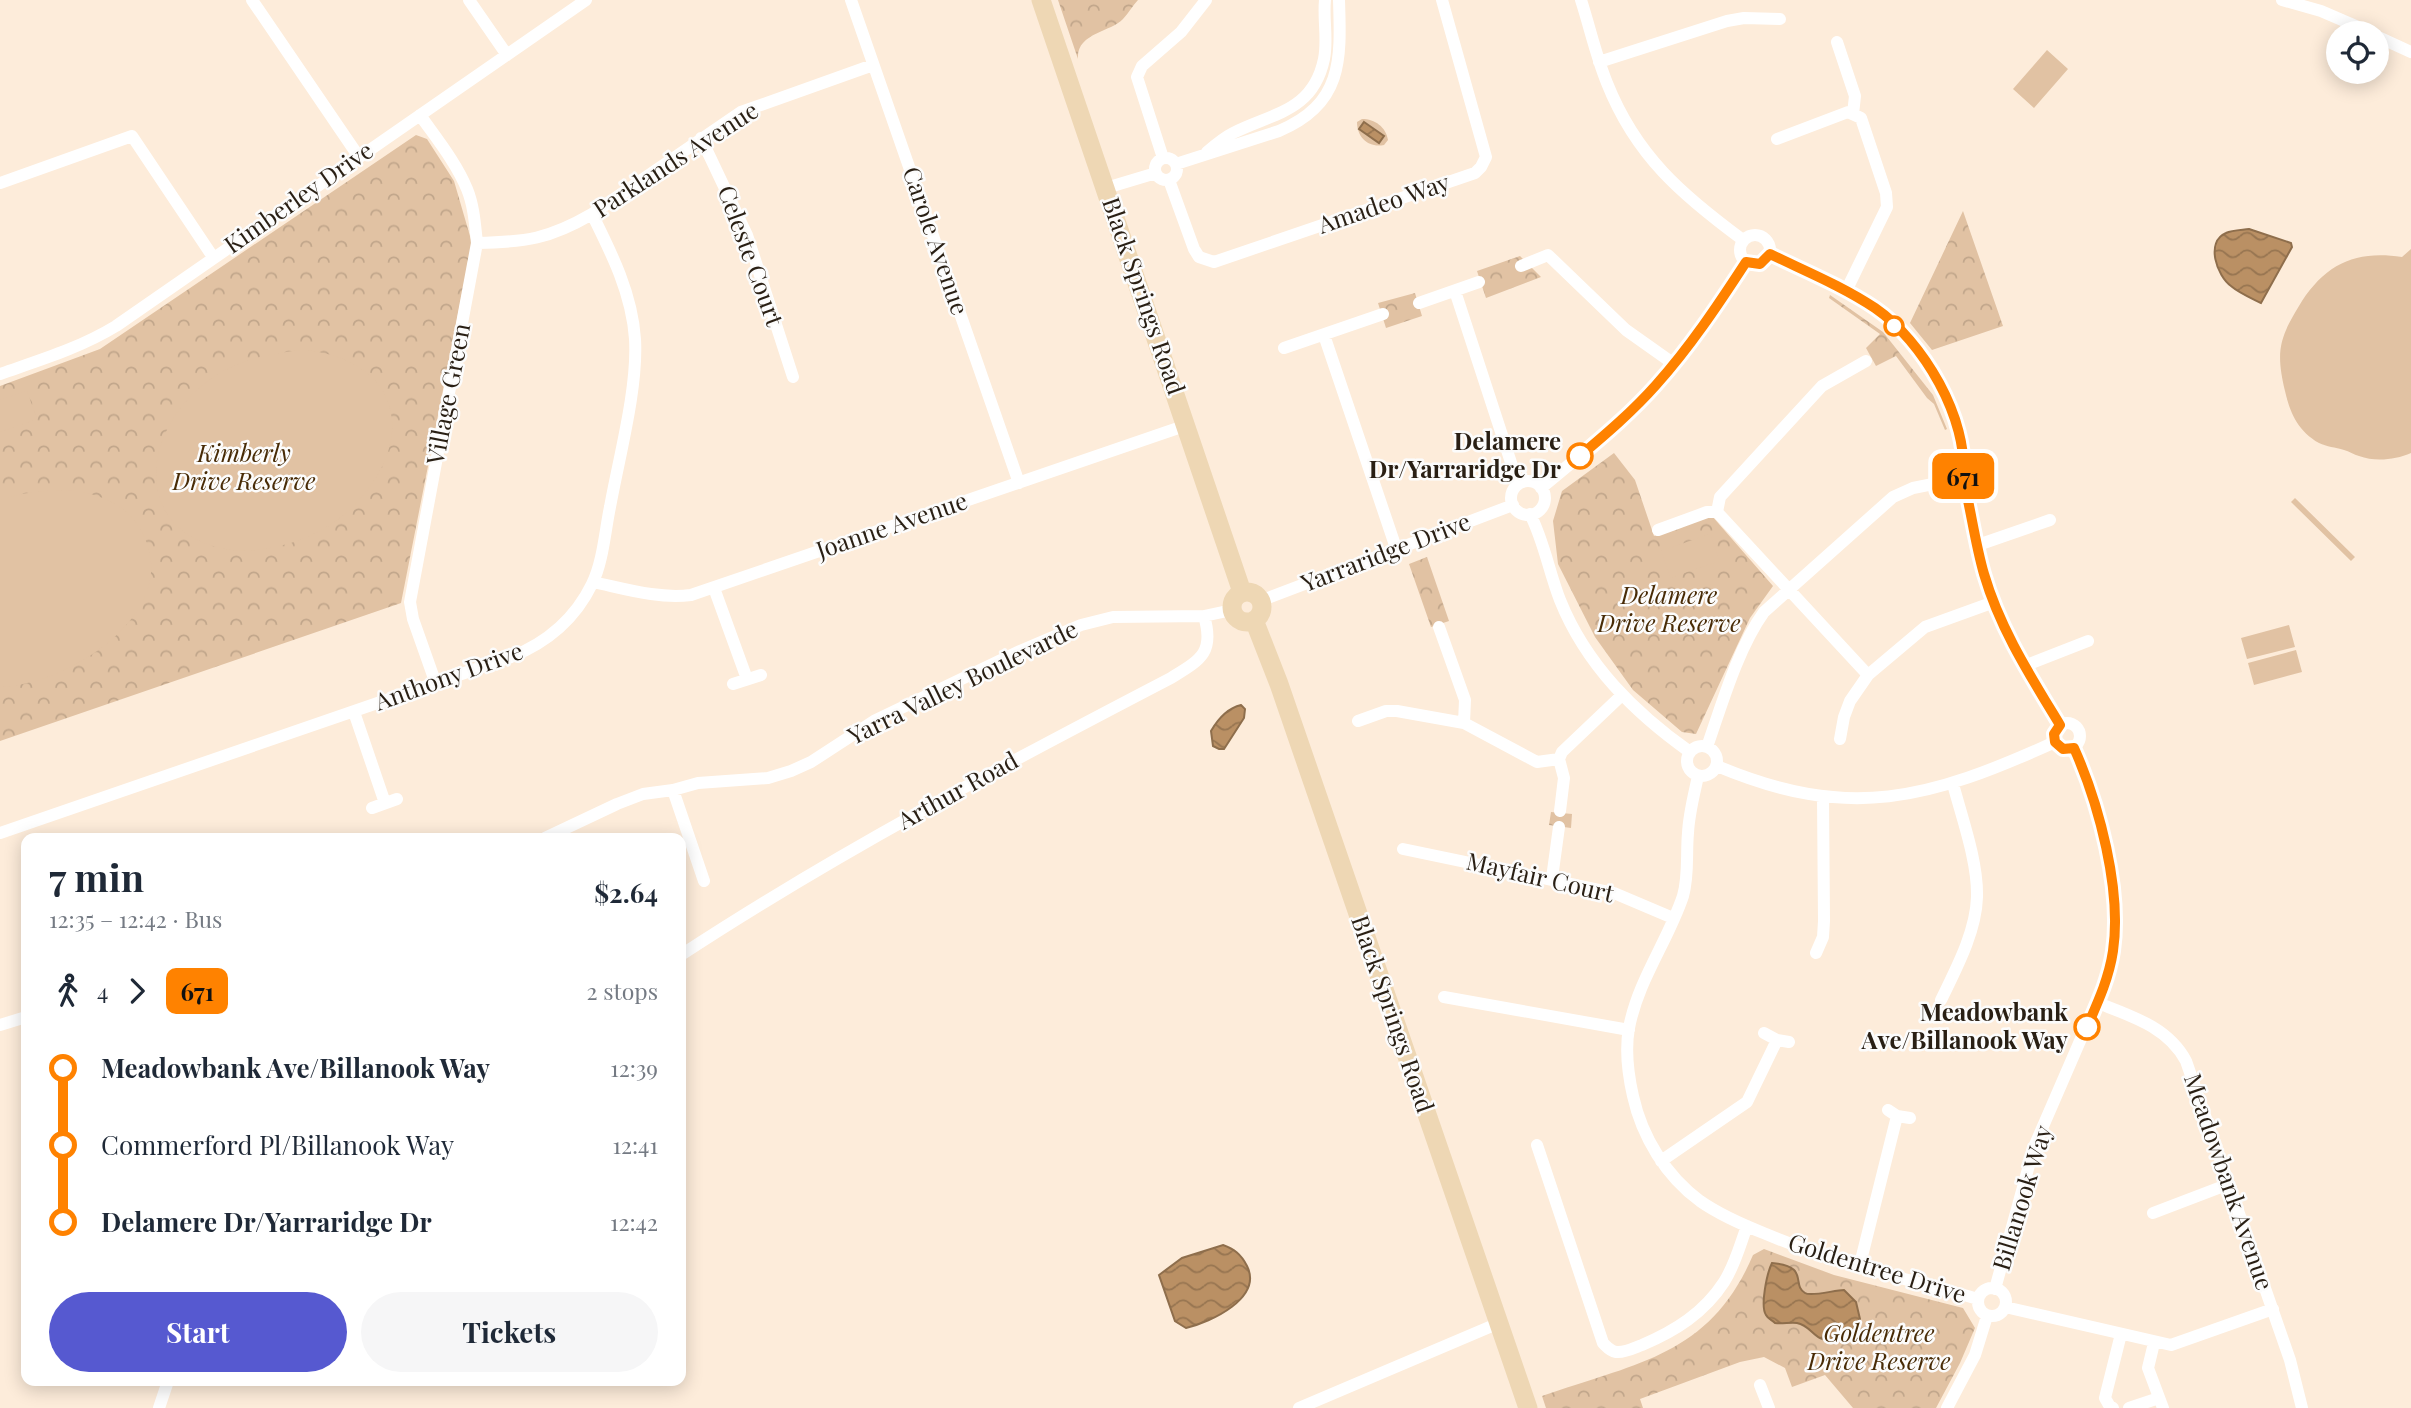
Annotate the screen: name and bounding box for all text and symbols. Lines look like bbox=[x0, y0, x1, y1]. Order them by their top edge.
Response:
map controls bbox=[2326, 21, 2389, 84]
button: locate bbox=[2326, 21, 2389, 84]
street label: Parklands Avenue bbox=[586, 93, 764, 224]
street label: Kimberley Drive bbox=[217, 133, 379, 260]
street label: Carole Avenue bbox=[897, 162, 977, 319]
street label: Amadeo Way bbox=[1312, 165, 1453, 240]
street label: Celeste Court bbox=[712, 181, 792, 331]
street label: Black Springs Road bbox=[1096, 192, 1194, 398]
unlabelled marker bbox=[1884, 316, 1904, 336]
street label: Village Green bbox=[417, 320, 476, 468]
place label: Delamere Dr/Yarraridge Dr bbox=[1369, 424, 1562, 484]
park label: Kimberly Drive Reserve bbox=[171, 436, 316, 496]
marker: Delamere Dr/Yarraridge Dr bbox=[1567, 443, 1593, 469]
line badge: 671 bbox=[1923, 453, 2003, 499]
text: 671 bbox=[1946, 460, 1980, 492]
street label: Joanne Avenue bbox=[811, 483, 971, 565]
street label: Yarraridge Drive bbox=[1295, 504, 1475, 598]
park label: Delamere Drive Reserve bbox=[1596, 578, 1741, 638]
street label: Yarra Valley Boulevarde bbox=[841, 612, 1082, 751]
street label: Anthony Drive bbox=[369, 633, 527, 717]
street label: Arthur Road bbox=[890, 743, 1023, 836]
street label: Mayfair Court bbox=[1464, 844, 1618, 909]
text: 7 min bbox=[49, 851, 144, 902]
text: $2.64 bbox=[594, 875, 658, 910]
text: 12:35 – 12:42 · Bus bbox=[49, 903, 222, 934]
street label: Black Springs Road bbox=[1345, 910, 1443, 1116]
icon: walk bbox=[49, 972, 87, 1010]
icon: forward bbox=[118, 972, 156, 1010]
text: 4 bbox=[97, 975, 108, 1006]
text: 671 bbox=[180, 975, 214, 1007]
text: 2 stops bbox=[587, 975, 658, 1006]
place label: Meadowbank Ave/Billanook Way bbox=[1861, 995, 2069, 1055]
marker: Meadowbank Ave/Billanook Way bbox=[2074, 1014, 2100, 1040]
text: Meadowbank Ave/Billanook Way bbox=[101, 1050, 490, 1085]
text: 12:39 bbox=[610, 1052, 658, 1083]
street label: Meadowbank Avenue bbox=[2178, 1069, 2282, 1294]
street label: Billanook Way bbox=[1984, 1121, 2058, 1274]
text: Commerford Pl/Billanook Way bbox=[101, 1127, 454, 1162]
text: 12:41 bbox=[612, 1129, 658, 1160]
text: Delamere Dr/Yarraridge Dr bbox=[101, 1204, 432, 1239]
text: 12:42 bbox=[610, 1206, 658, 1237]
street label: Goldentree Drive bbox=[1785, 1225, 1970, 1309]
button: Start bbox=[49, 1292, 347, 1372]
button: Tickets bbox=[361, 1292, 658, 1372]
park label: Goldentree Drive Reserve bbox=[1806, 1316, 1951, 1376]

